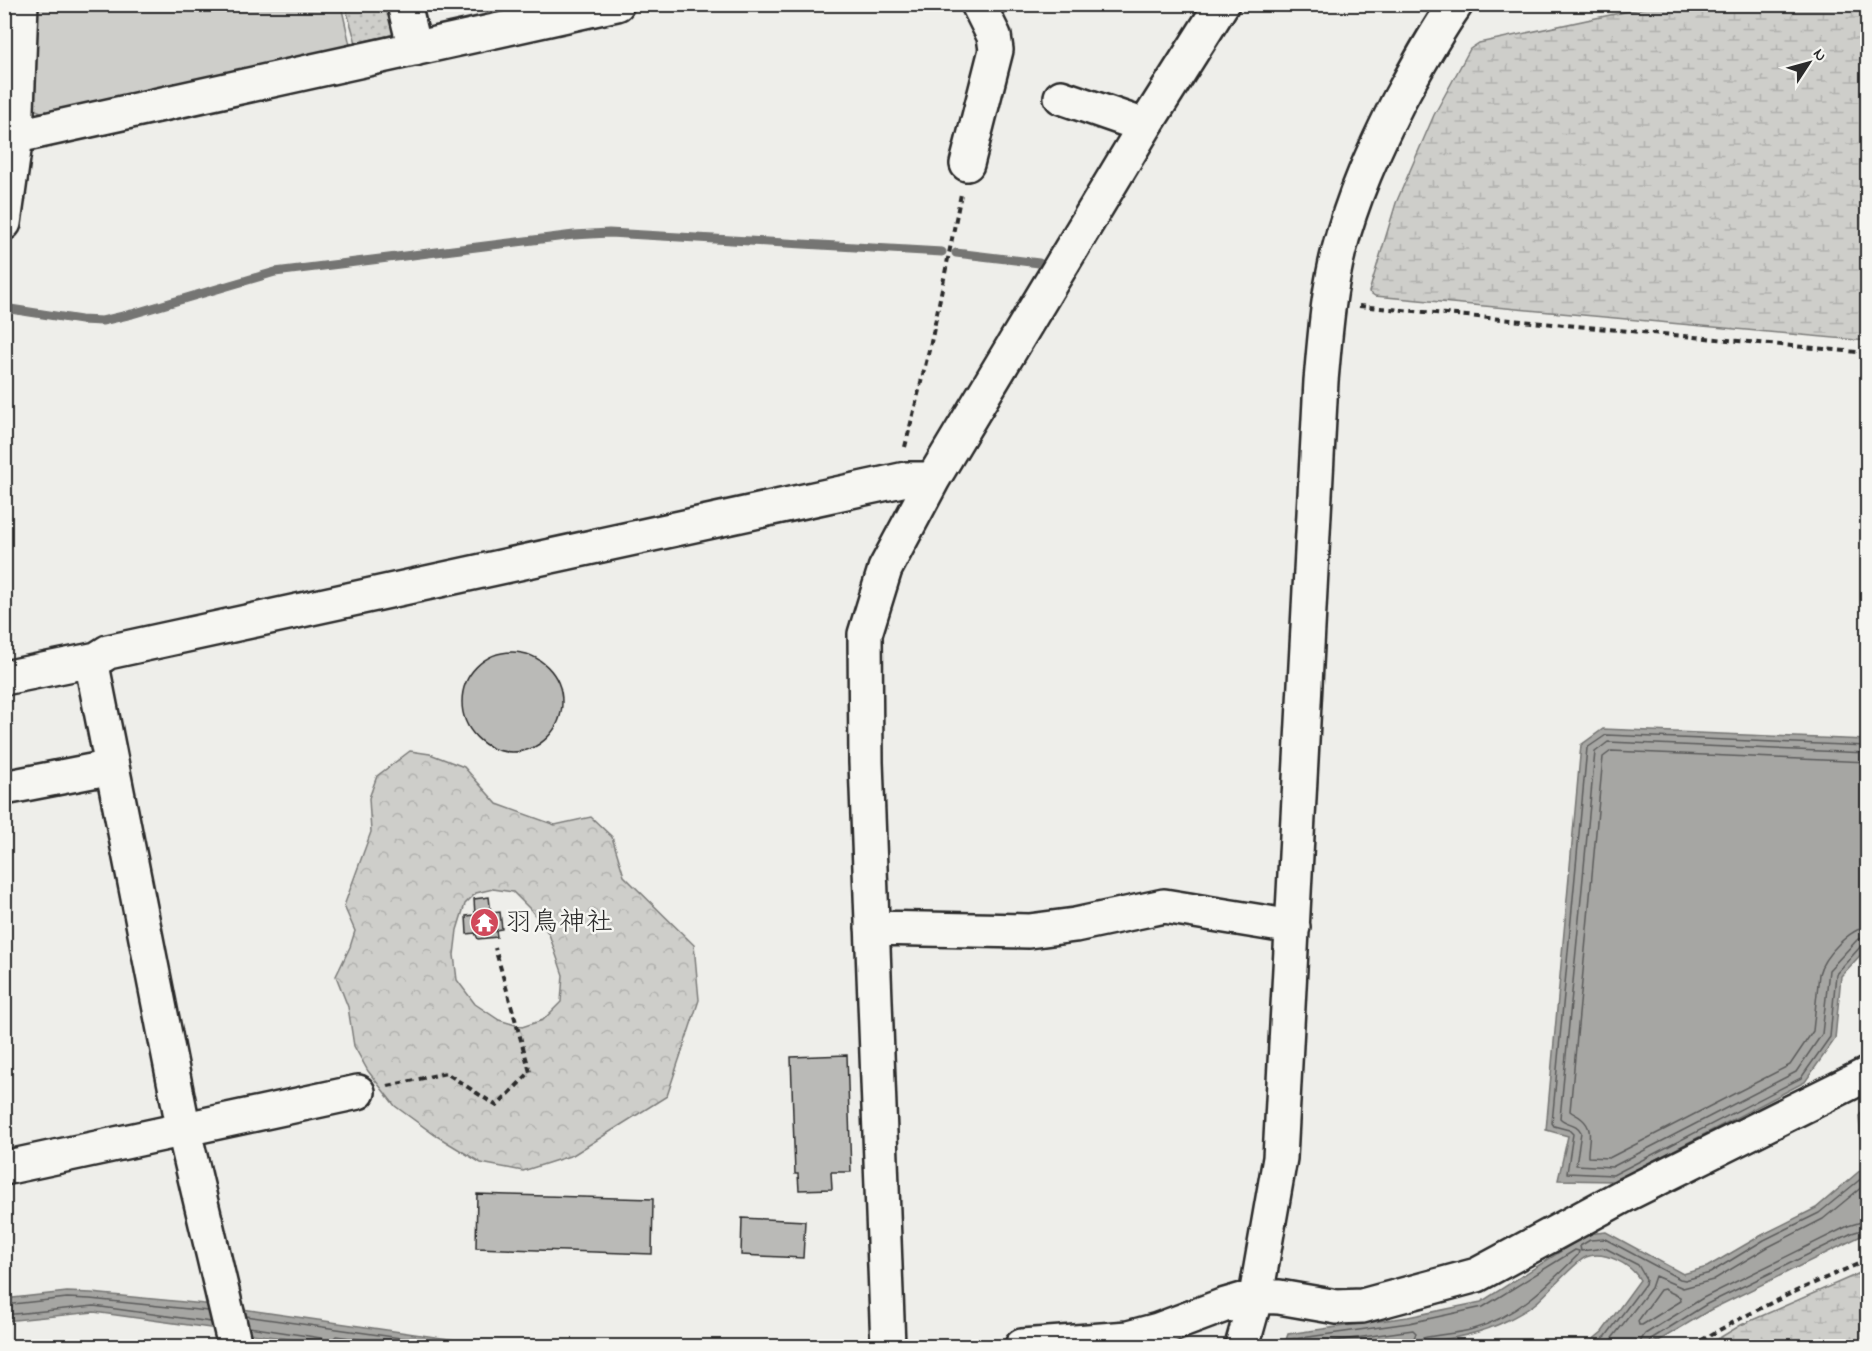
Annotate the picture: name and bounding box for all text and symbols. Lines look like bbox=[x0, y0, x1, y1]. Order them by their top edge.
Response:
north arrow bbox=[1779, 33, 1839, 93]
text: N bbox=[1807, 44, 1833, 67]
place label: 羽鳥神社 bbox=[505, 904, 613, 943]
temple icon: 羽鳥神社 bbox=[468, 907, 500, 939]

